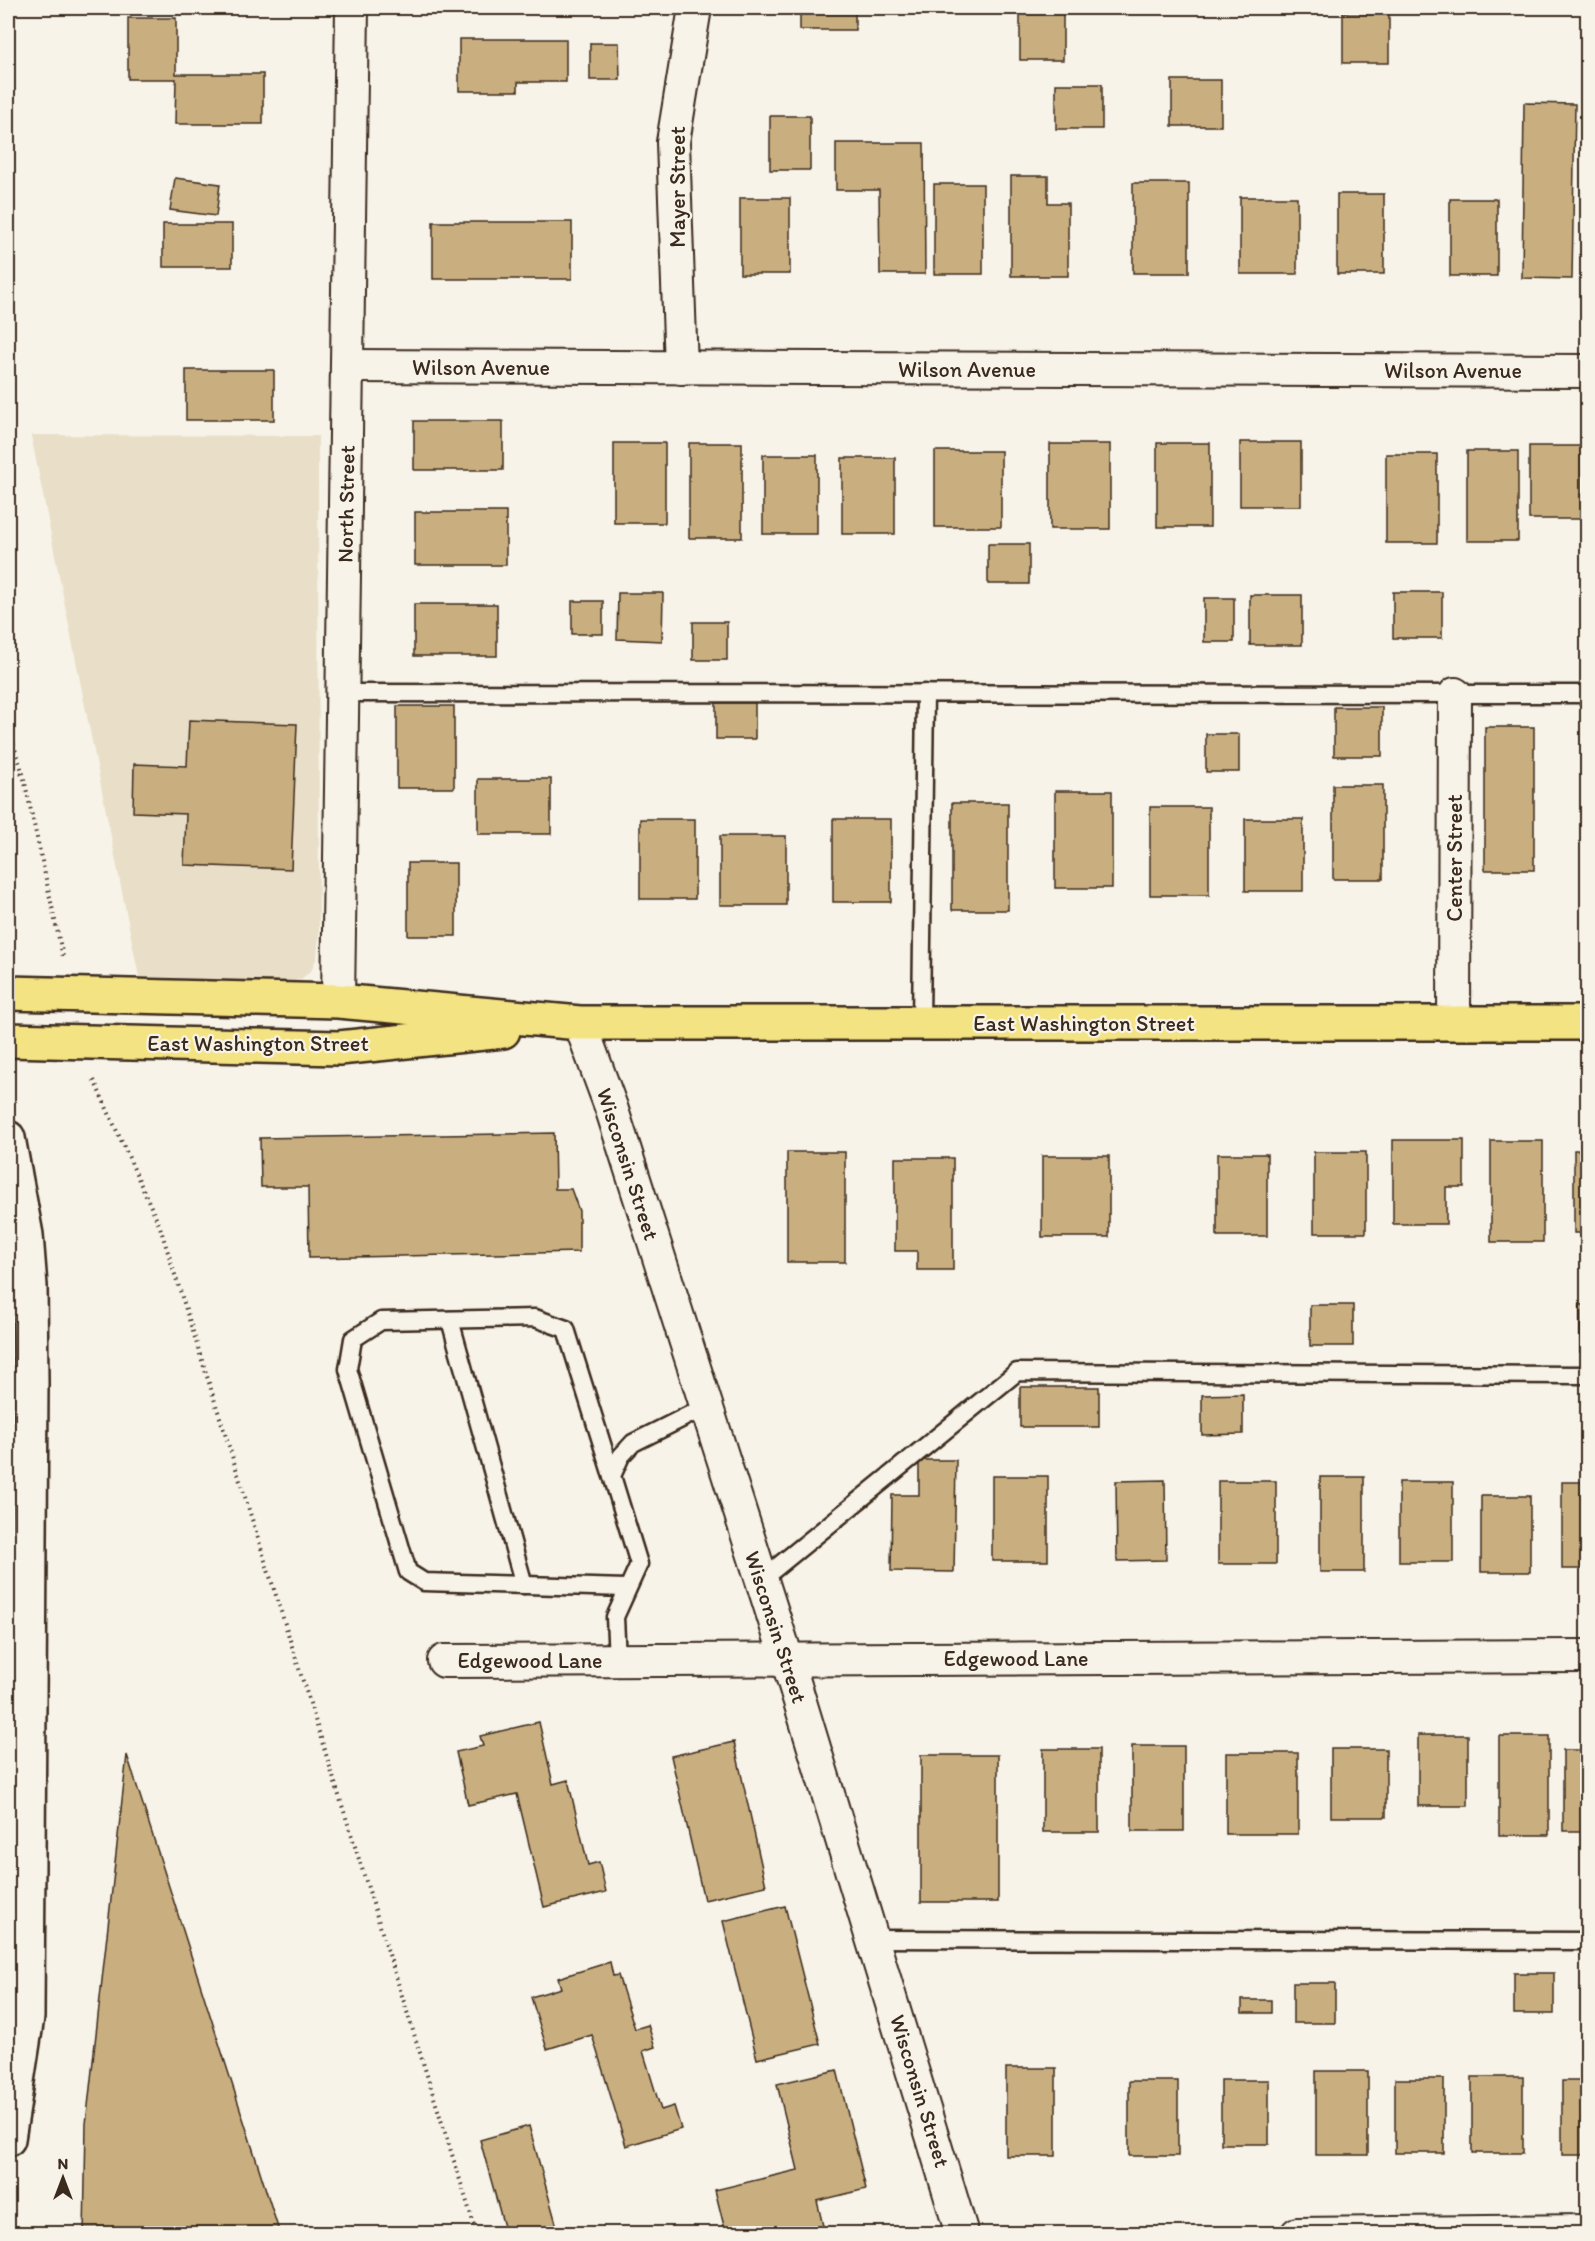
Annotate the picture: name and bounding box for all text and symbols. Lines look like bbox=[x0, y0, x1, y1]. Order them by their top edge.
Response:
street label: Mayer Street bbox=[664, 126, 691, 248]
street label: Wilson Avenue bbox=[412, 354, 550, 381]
street label: Wilson Avenue bbox=[898, 356, 1036, 383]
street label: Wilson Avenue bbox=[1384, 357, 1522, 384]
street label: North Street bbox=[331, 445, 361, 563]
street label: Center Street bbox=[1441, 794, 1468, 922]
street label: East Washington Street bbox=[973, 1010, 1195, 1037]
street label: East Washington Street bbox=[147, 1030, 369, 1057]
street label: Wisconsin Street bbox=[591, 1084, 665, 1244]
street label: Wisconsin Street bbox=[739, 1547, 813, 1707]
street label: Edgewood Lane bbox=[943, 1645, 1089, 1672]
street label: Edgewood Lane bbox=[457, 1647, 603, 1674]
street label: Wisconsin Street bbox=[884, 2011, 956, 2171]
north arrow bbox=[33, 2148, 93, 2208]
text: N bbox=[58, 2154, 68, 2173]

